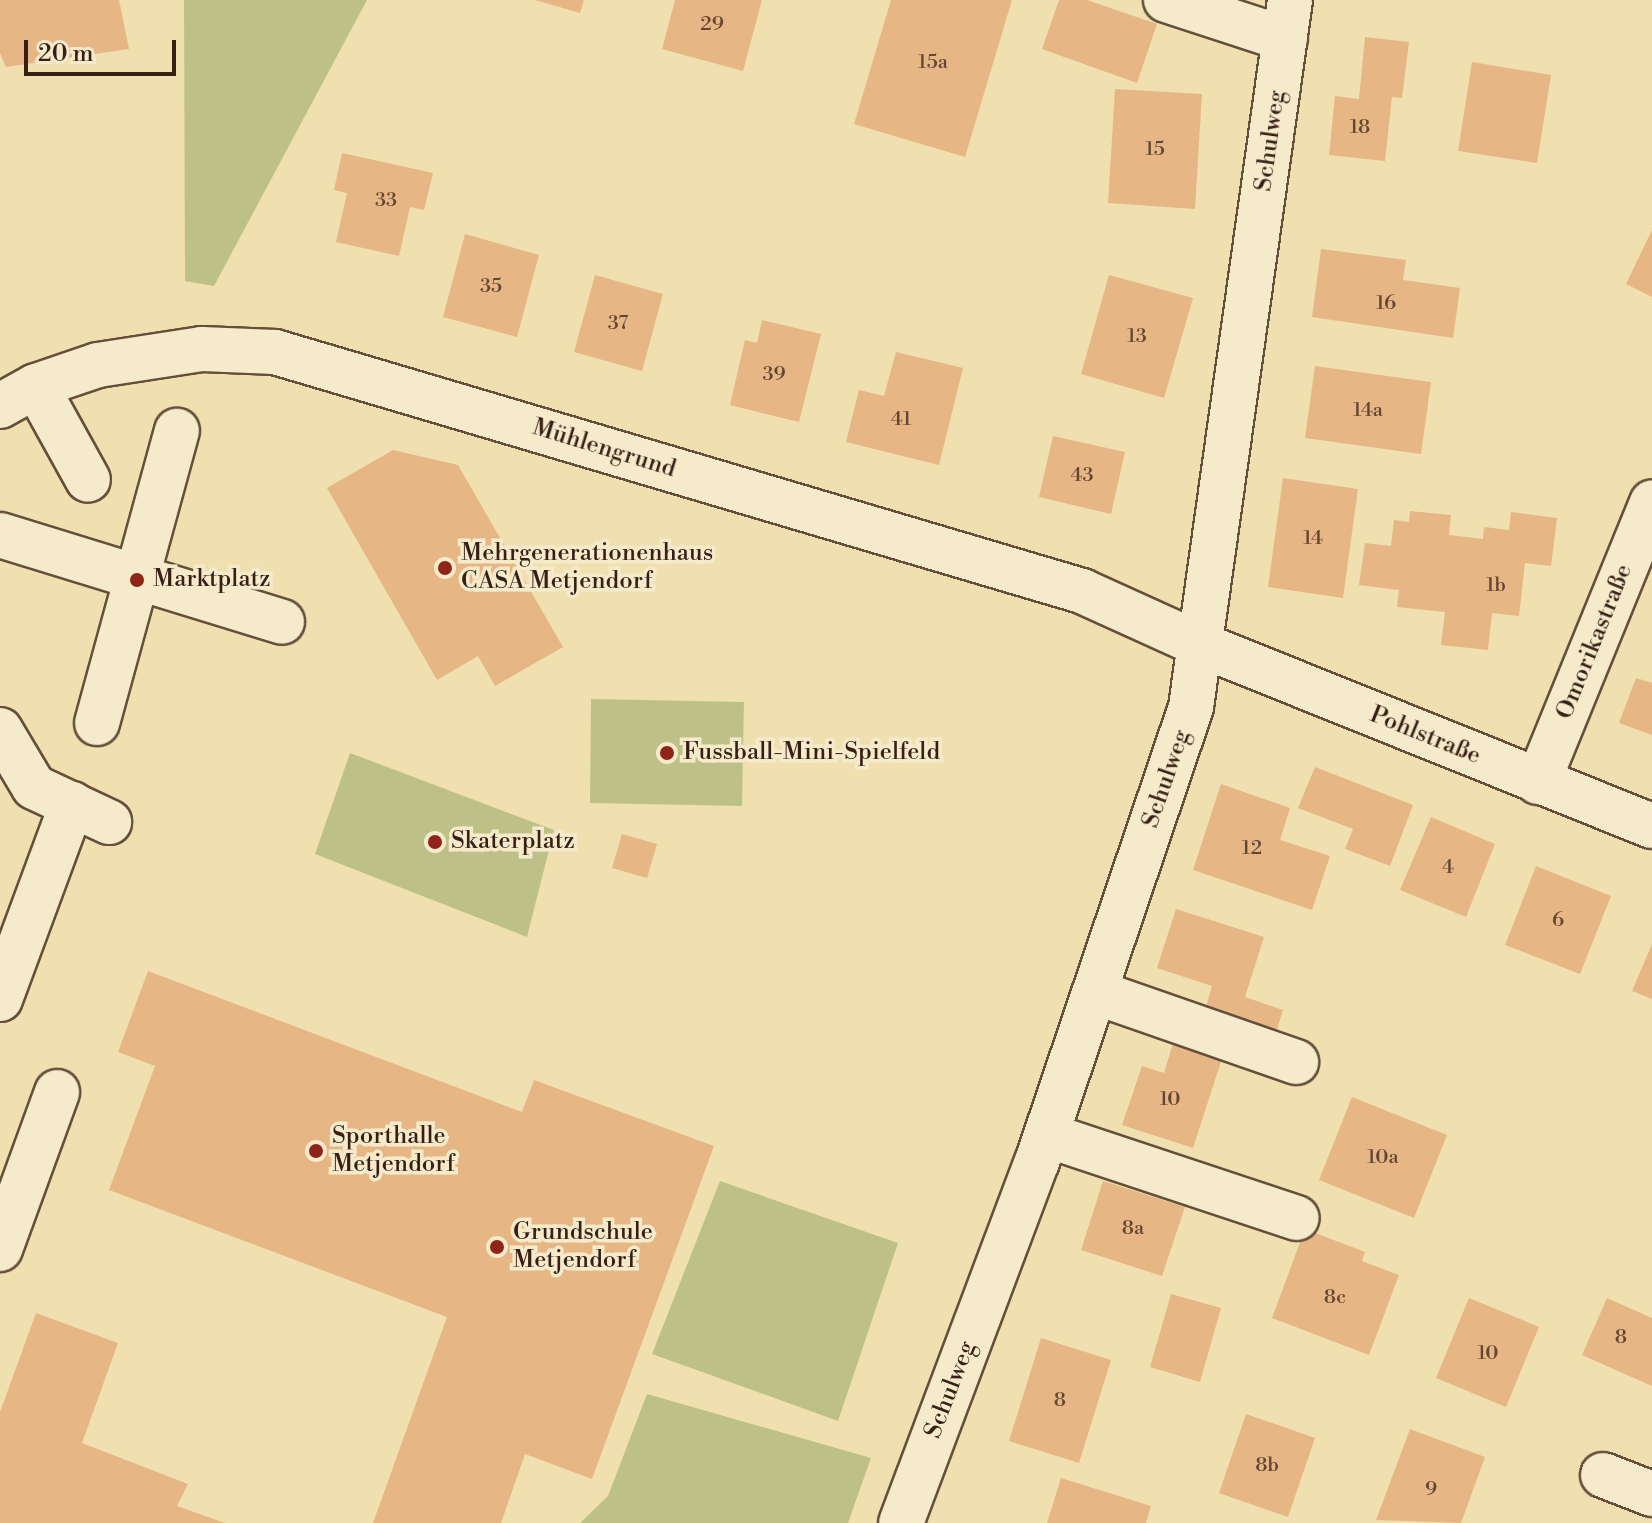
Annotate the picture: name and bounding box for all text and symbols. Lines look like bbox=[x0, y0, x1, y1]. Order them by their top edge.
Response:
house number: 29 bbox=[700, 12, 724, 36]
scale bar bbox=[28, 24, 180, 74]
text: 20 m bbox=[38, 39, 94, 69]
house number: 15a bbox=[918, 50, 948, 74]
street label: Schulweg bbox=[1250, 89, 1292, 193]
house number: 18 bbox=[1350, 115, 1370, 139]
house number: 15 bbox=[1145, 137, 1165, 161]
house number: 33 bbox=[375, 188, 397, 212]
house number: 35 bbox=[480, 274, 502, 298]
house number: 16 bbox=[1376, 291, 1396, 315]
house number: 37 bbox=[608, 311, 628, 335]
house number: 13 bbox=[1127, 324, 1147, 348]
house number: 39 bbox=[762, 362, 786, 386]
house number: 14a bbox=[1353, 398, 1383, 422]
house number: 41 bbox=[891, 407, 911, 431]
street label: Mühlengrund bbox=[529, 414, 679, 484]
house number: 43 bbox=[1071, 463, 1093, 487]
house number: 14 bbox=[1303, 526, 1323, 550]
place label: Mehrgenerationenhaus CASA Metjendorf bbox=[461, 540, 713, 596]
marker: Mehrgenerationenhaus CASA Metjendorf bbox=[436, 559, 454, 577]
street label: Omorikastraße bbox=[1551, 560, 1639, 724]
place label: Marktplatz bbox=[153, 566, 271, 594]
marker: Marktplatz bbox=[128, 571, 146, 589]
house number: 1b bbox=[1486, 573, 1506, 597]
street label: Pohlstraße bbox=[1365, 701, 1485, 771]
street label: Schulweg bbox=[1137, 726, 1197, 832]
place label: Fussball-Mini-Spielfeld bbox=[683, 739, 940, 767]
marker: Fussball-Mini-Spielfeld bbox=[658, 744, 676, 762]
place label: Skaterplatz bbox=[451, 828, 575, 856]
marker: Skaterplatz bbox=[426, 833, 444, 851]
house number: 12 bbox=[1242, 836, 1262, 860]
house number: 4 bbox=[1442, 855, 1454, 879]
house number: 6 bbox=[1552, 908, 1564, 932]
house number: 10 bbox=[1159, 1087, 1181, 1111]
place label: Sporthalle Metjendorf bbox=[332, 1123, 455, 1179]
marker: Sporthalle Metjendorf bbox=[307, 1142, 325, 1160]
house number: 10a bbox=[1367, 1145, 1399, 1169]
house number: 8a bbox=[1122, 1216, 1144, 1240]
place label: Grundschule Metjendorf bbox=[513, 1219, 653, 1275]
marker: Grundschule Metjendorf bbox=[488, 1238, 506, 1256]
house number: 8c bbox=[1324, 1285, 1346, 1309]
house number: 8 bbox=[1615, 1325, 1627, 1349]
street label: Schulweg bbox=[919, 1337, 983, 1443]
house number: 10 bbox=[1477, 1341, 1499, 1365]
house number: 8 bbox=[1054, 1388, 1066, 1412]
house number: 8b bbox=[1255, 1453, 1279, 1477]
house number: 9 bbox=[1425, 1477, 1437, 1501]

